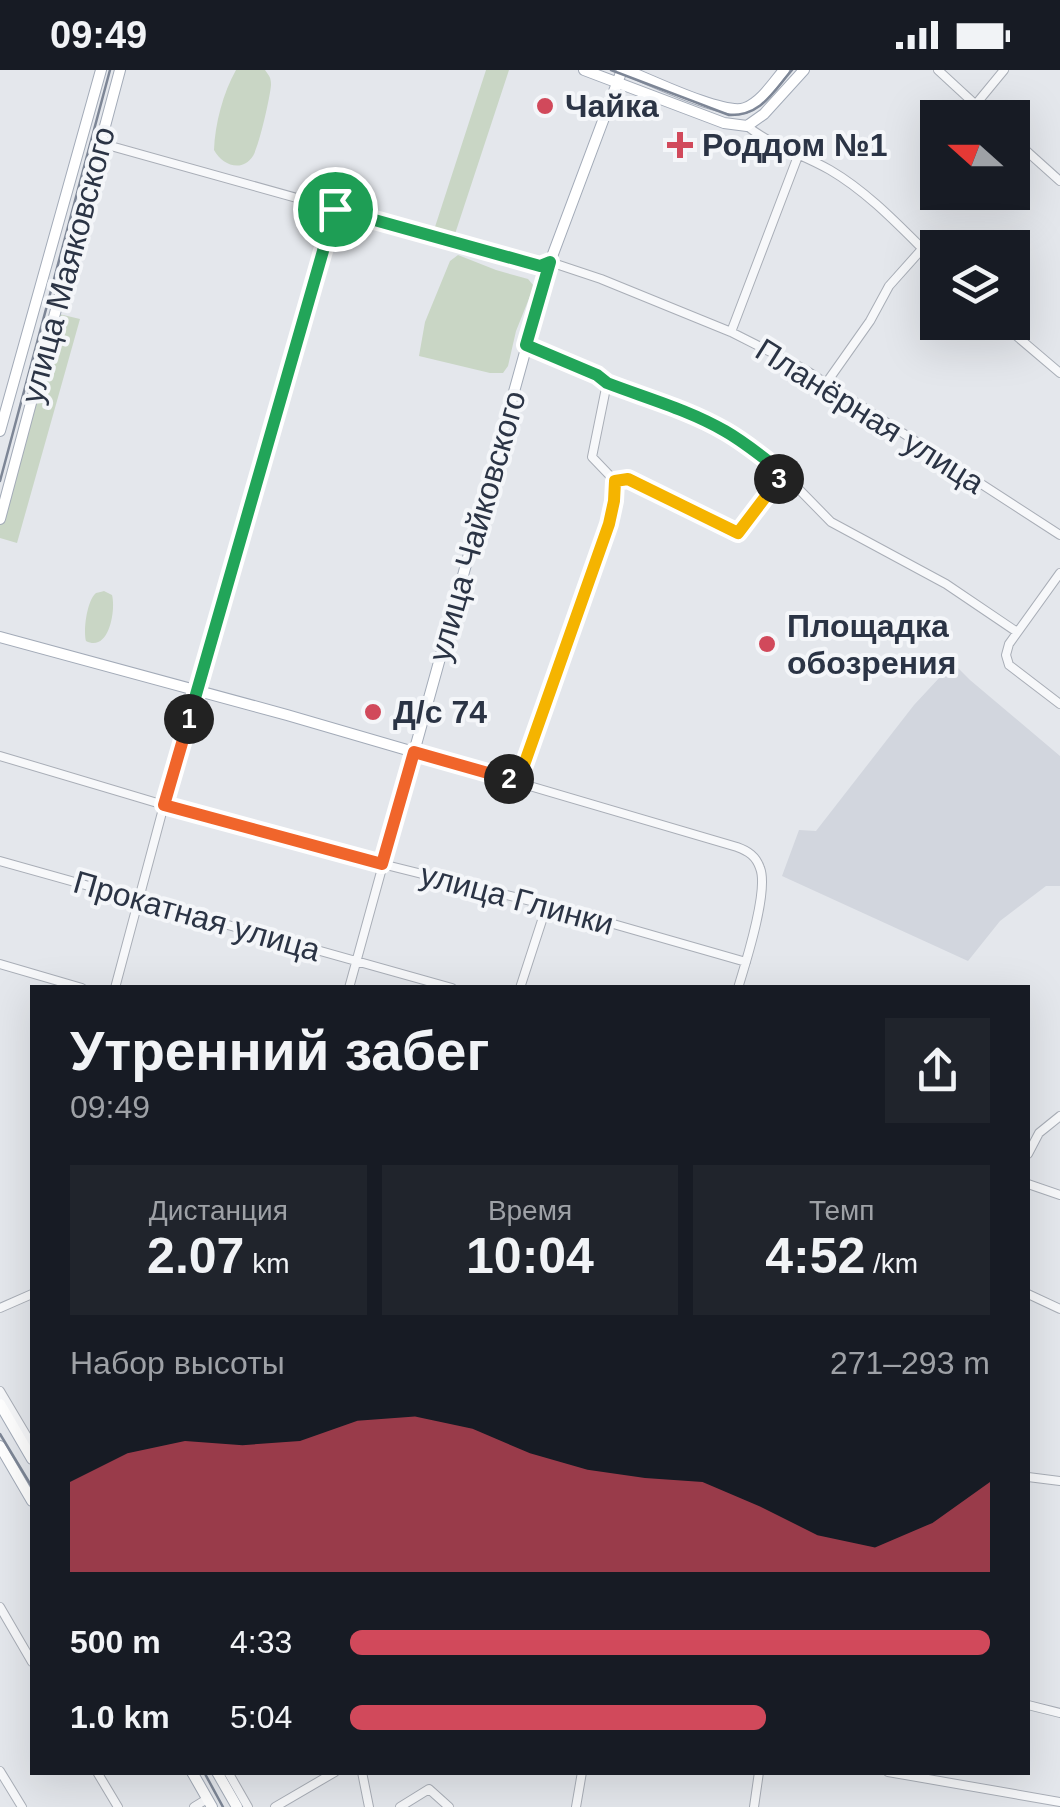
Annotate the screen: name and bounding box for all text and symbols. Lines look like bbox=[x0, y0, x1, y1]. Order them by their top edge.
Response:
text: 09:49 bbox=[50, 14, 147, 56]
place label: Чайка bbox=[565, 88, 659, 124]
marker: Чайка bbox=[534, 95, 556, 117]
north arrow bbox=[920, 100, 1030, 210]
map controls bbox=[920, 100, 1030, 340]
street label: улица Маяковского bbox=[14, 123, 122, 407]
place label: Роддом №1 bbox=[702, 127, 887, 163]
marker: Роддом №1 bbox=[667, 132, 693, 158]
pin bbox=[293, 167, 378, 252]
icon: arrive bbox=[308, 182, 363, 237]
button: layers bbox=[920, 230, 1030, 340]
street label: Планёрная улица bbox=[749, 331, 991, 501]
street label: улица Чайковского bbox=[421, 387, 533, 665]
pin: 3 bbox=[754, 454, 804, 504]
text: 3 bbox=[771, 463, 787, 494]
place label: Площадка обозрения bbox=[787, 608, 956, 681]
marker: Площадка обозрения bbox=[756, 633, 778, 655]
pin: 1 bbox=[164, 694, 214, 744]
place label: Д/с 74 bbox=[393, 694, 487, 730]
marker: Д/с 74 bbox=[362, 701, 384, 723]
text: 1 bbox=[181, 703, 197, 734]
pin: 2 bbox=[484, 754, 534, 804]
text: 2 bbox=[501, 763, 517, 794]
street label: улица Глинки bbox=[416, 856, 618, 942]
street label: Прокатная улица bbox=[70, 864, 325, 968]
button: share bbox=[885, 1018, 990, 1123]
text: Утренний забег bbox=[70, 1020, 489, 1082]
text: 09:49 bbox=[70, 1089, 150, 1125]
text: Дистанция bbox=[149, 1195, 288, 1226]
text: Время bbox=[488, 1195, 572, 1226]
text: Темп bbox=[809, 1195, 874, 1226]
text: 2.07 bbox=[147, 1228, 244, 1284]
text: 10:04 bbox=[466, 1228, 594, 1284]
text: 4:52 bbox=[765, 1228, 865, 1284]
text: km bbox=[244, 1248, 290, 1279]
text: /km bbox=[865, 1248, 918, 1279]
text: Набор высоты bbox=[70, 1345, 285, 1381]
text: 271–293 m bbox=[830, 1345, 990, 1381]
text: 500 m bbox=[70, 1624, 161, 1660]
text: 4:33 bbox=[230, 1624, 292, 1660]
text: 1.0 km bbox=[70, 1699, 170, 1735]
text: 5:04 bbox=[230, 1699, 292, 1735]

